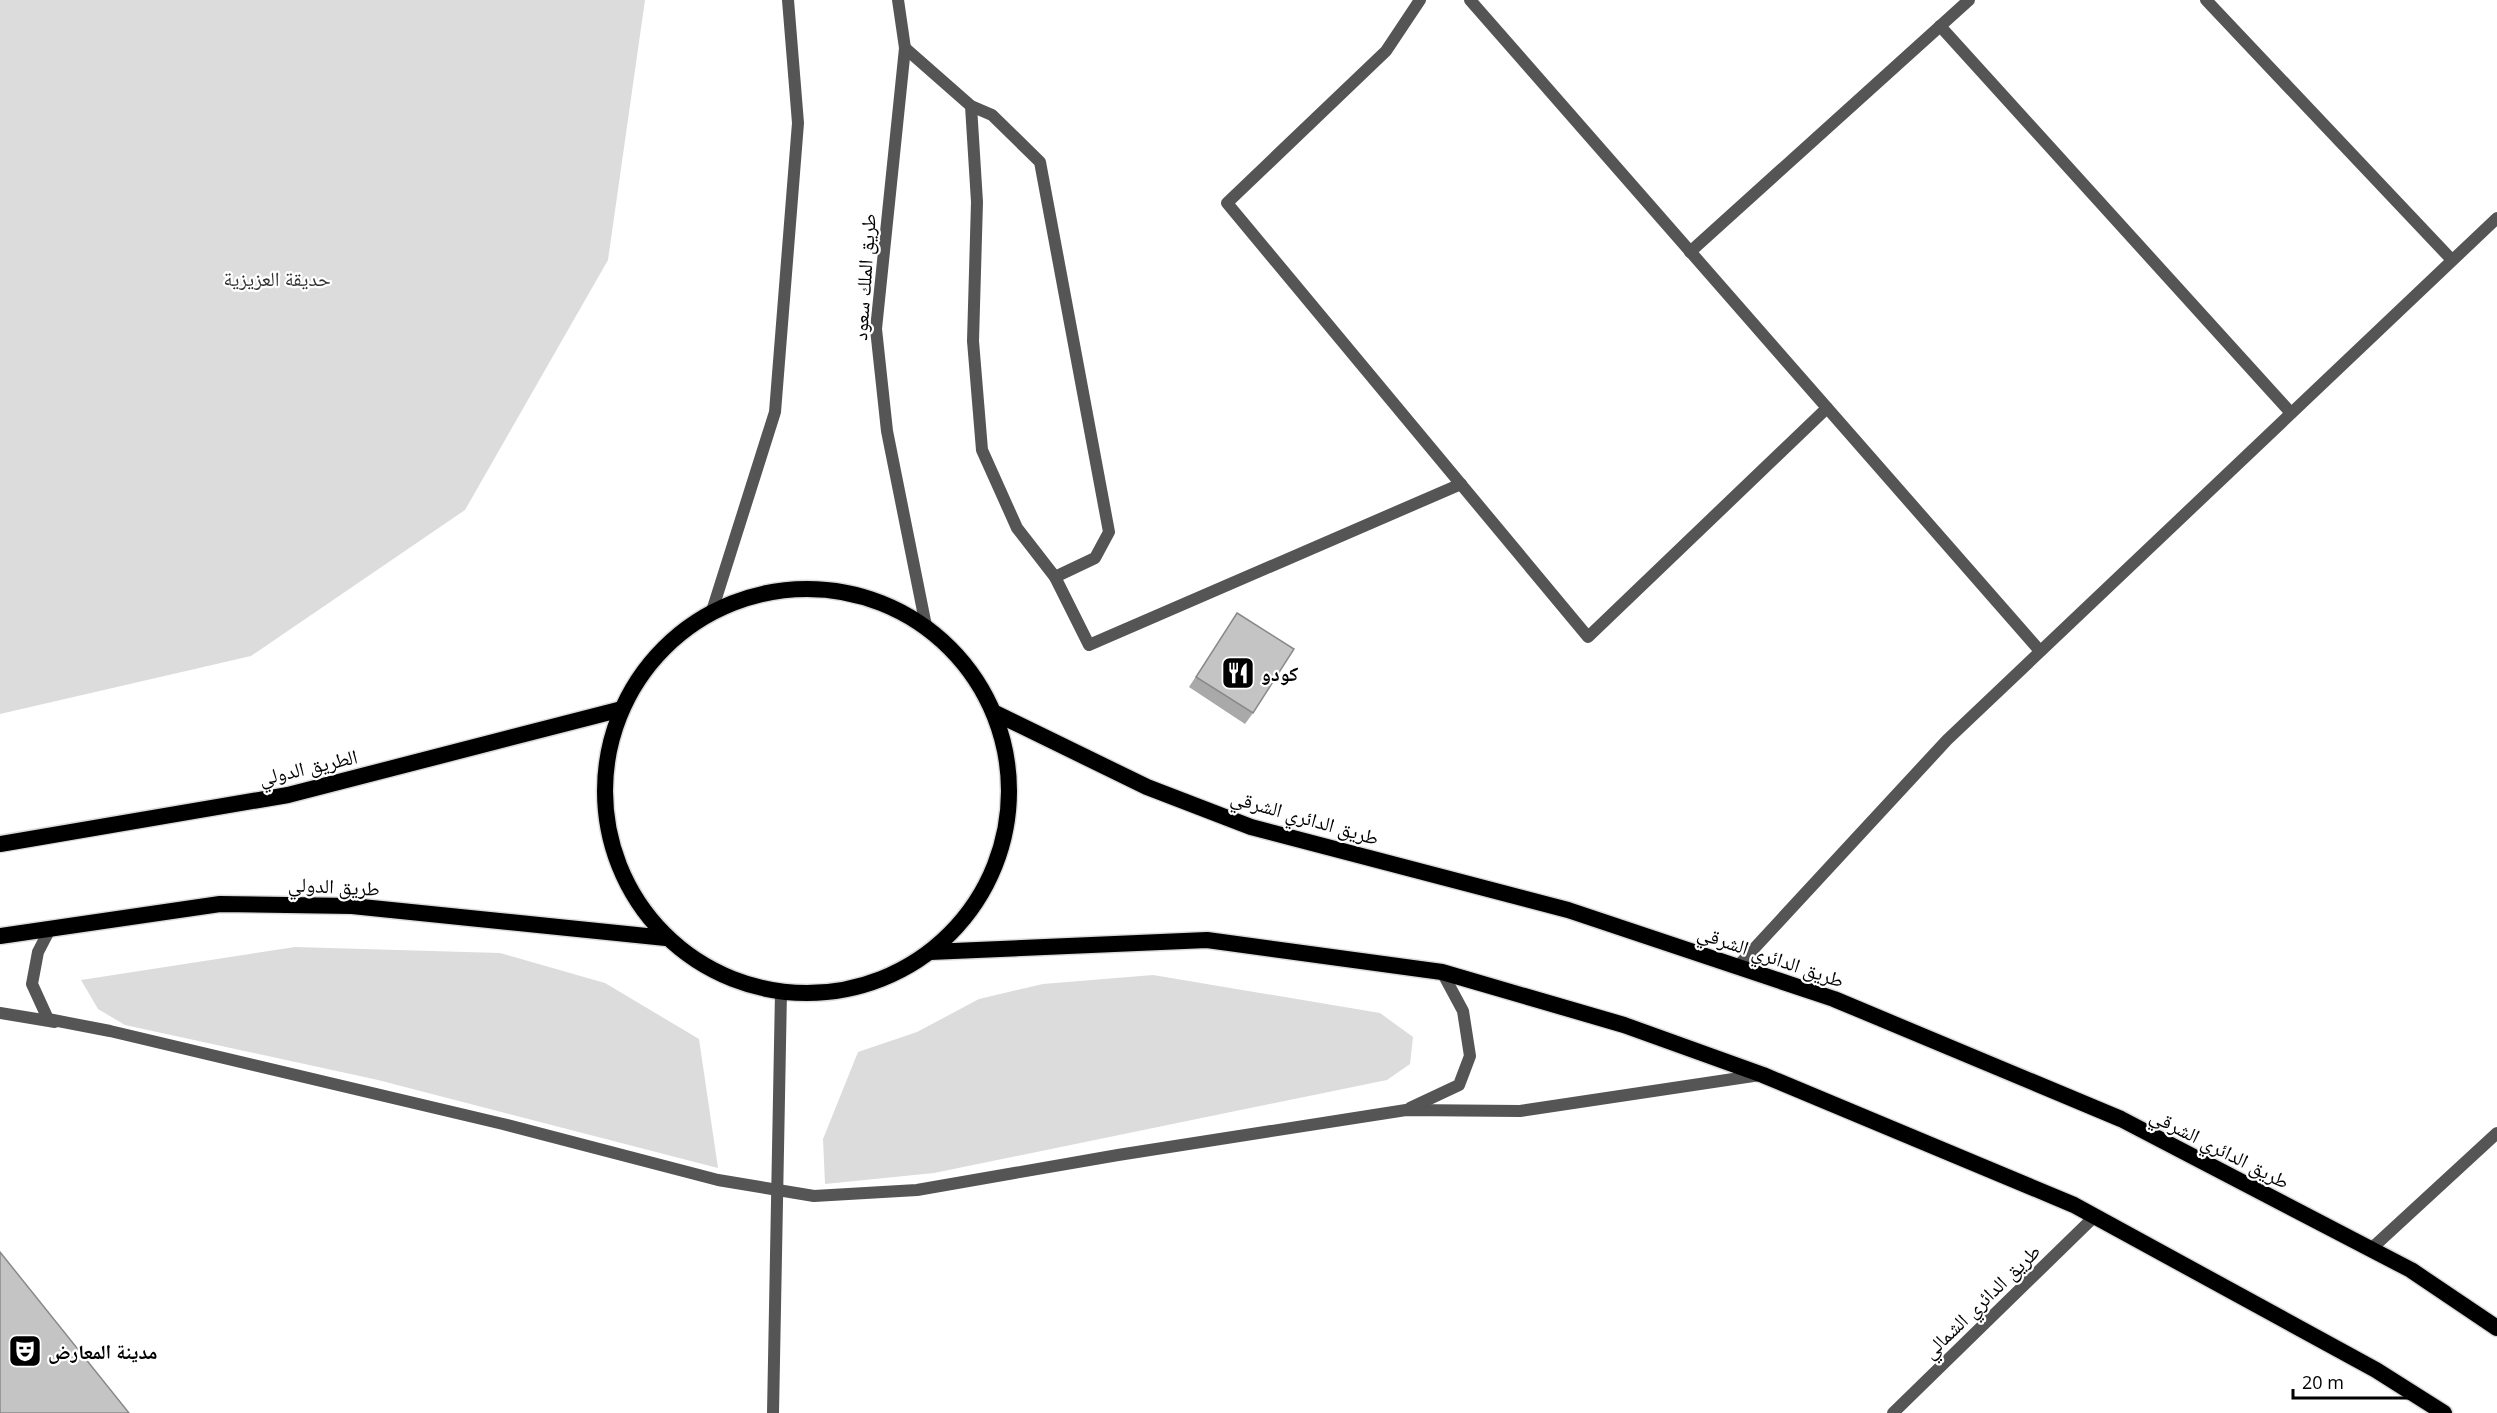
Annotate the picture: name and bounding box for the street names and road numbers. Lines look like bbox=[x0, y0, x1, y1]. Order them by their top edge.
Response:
street label: طريق الملك سعود bbox=[846, 213, 882, 341]
street label: الطريق الدولي bbox=[256, 743, 361, 794]
street label: طريق الدائري الشرقي bbox=[1227, 783, 1382, 854]
street label: طريق الدولي bbox=[287, 870, 381, 905]
street label: طريق الدائري الشرقي bbox=[1693, 918, 1848, 997]
street label: طريق الدائري الشرقي bbox=[2144, 1101, 2294, 1198]
street label: طريق الدائري الشمالي bbox=[1916, 1238, 2048, 1366]

